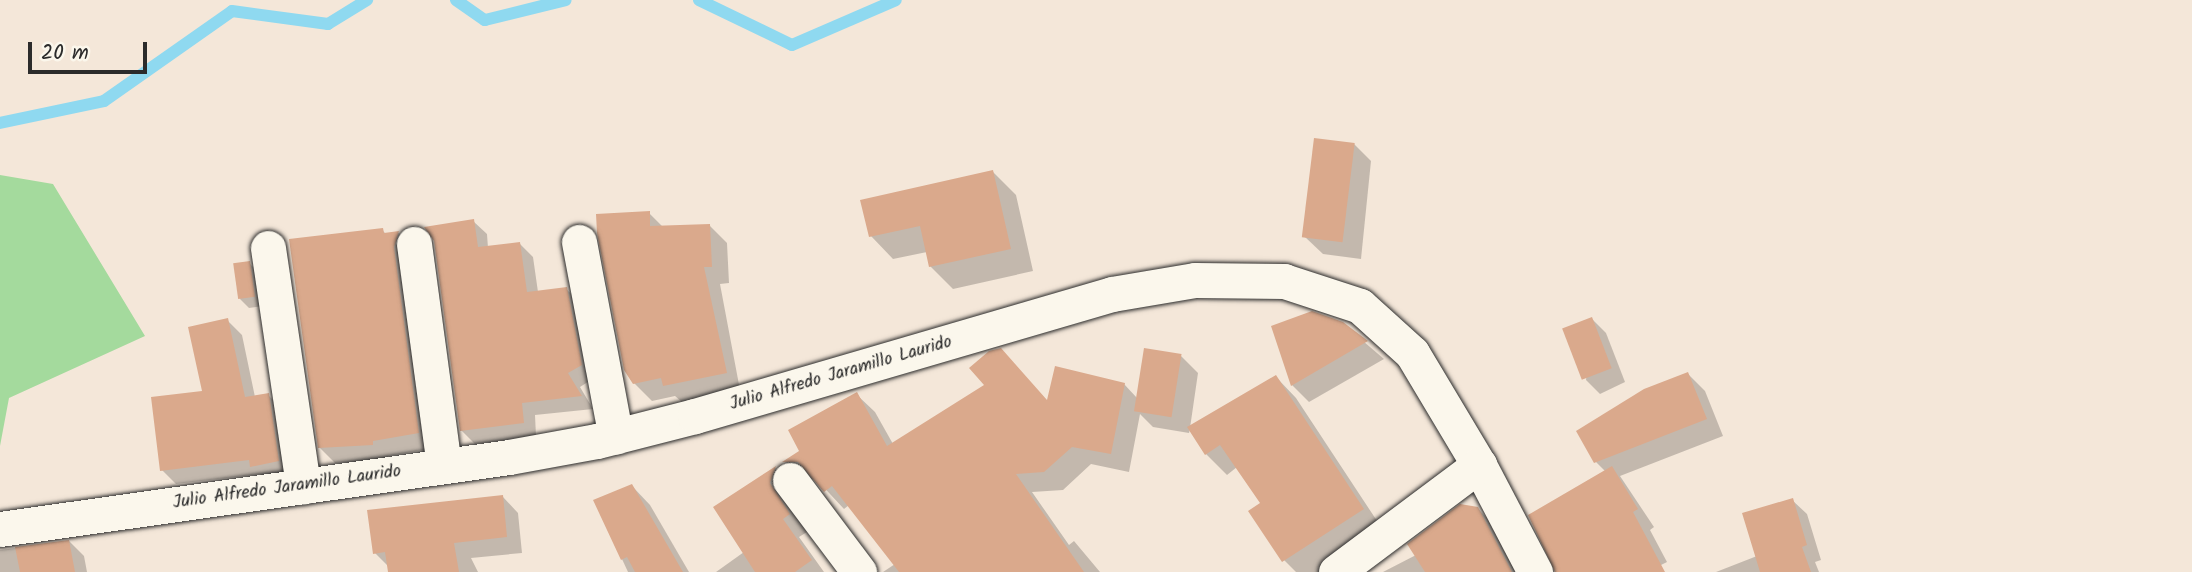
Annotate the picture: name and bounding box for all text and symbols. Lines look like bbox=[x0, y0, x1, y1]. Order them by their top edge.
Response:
scale bar bbox=[32, 28, 150, 72]
text: 20 m bbox=[41, 37, 89, 70]
street label: Julio Alfredo Jaramillo Laurido bbox=[727, 332, 955, 416]
street label: Julio Alfredo Jaramillo Laurido bbox=[172, 461, 402, 515]

